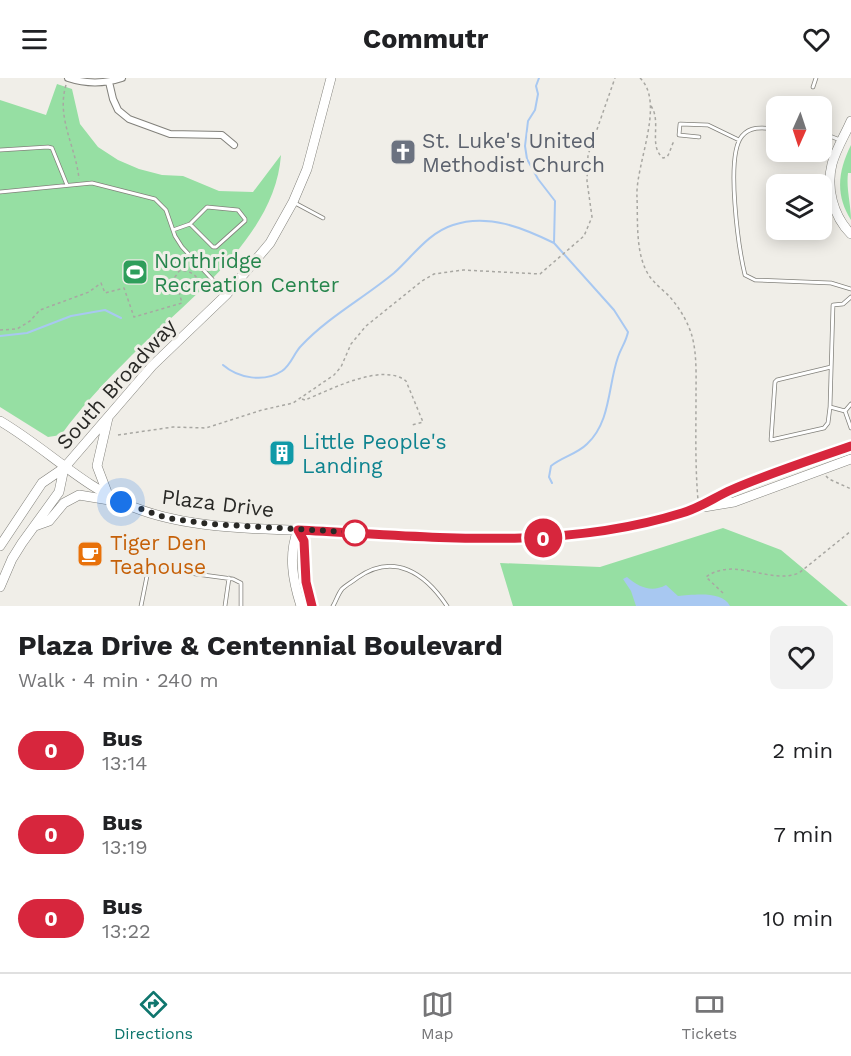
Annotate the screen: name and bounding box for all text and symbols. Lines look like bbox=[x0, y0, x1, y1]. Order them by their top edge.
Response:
icon: menu bbox=[18, 23, 51, 56]
text: Commutr bbox=[363, 23, 488, 55]
icon: heart bbox=[800, 23, 833, 56]
north arrow bbox=[766, 96, 832, 162]
map controls bbox=[766, 96, 832, 240]
place label: St. Luke's United Methodist Church bbox=[422, 128, 605, 177]
church icon: St. Luke's United Methodist Church bbox=[388, 137, 418, 167]
button: layers bbox=[766, 174, 832, 240]
place label: Northridge Recreation Center bbox=[154, 248, 340, 297]
sports icon: Northridge Recreation Center bbox=[120, 257, 150, 287]
street label: South Broadway bbox=[51, 313, 181, 454]
place label: Little People's Landing bbox=[302, 429, 447, 478]
building icon: Little People's Landing bbox=[267, 438, 297, 468]
street label: Plaza Drive bbox=[160, 484, 276, 522]
your location bbox=[106, 487, 136, 517]
line badge: 0 bbox=[524, 518, 562, 558]
unlabelled marker bbox=[342, 520, 368, 546]
text: 0 bbox=[536, 526, 550, 551]
place label: Tiger Den Teahouse bbox=[110, 530, 207, 579]
cafe icon: Tiger Den Teahouse bbox=[75, 539, 105, 569]
button: heart bbox=[770, 626, 833, 689]
text: Plaza Drive & Centennial Boulevard bbox=[18, 629, 503, 662]
text: Walk · 4 min · 240 m bbox=[18, 668, 218, 692]
text: Bus bbox=[102, 726, 142, 751]
text: 0 bbox=[44, 738, 58, 763]
text: 2 min bbox=[772, 738, 833, 763]
text: 13:14 bbox=[102, 751, 147, 775]
text: Bus bbox=[102, 810, 142, 835]
text: 0 bbox=[44, 822, 58, 847]
text: 7 min bbox=[773, 822, 833, 847]
text: 13:19 bbox=[102, 835, 148, 859]
text: Bus bbox=[102, 894, 142, 919]
text: 0 bbox=[44, 906, 58, 931]
text: 10 min bbox=[763, 906, 833, 931]
text: 13:22 bbox=[102, 919, 151, 943]
tab: Directions bbox=[114, 988, 193, 1043]
tab: Map bbox=[421, 988, 454, 1043]
tab: Tickets bbox=[682, 988, 737, 1043]

